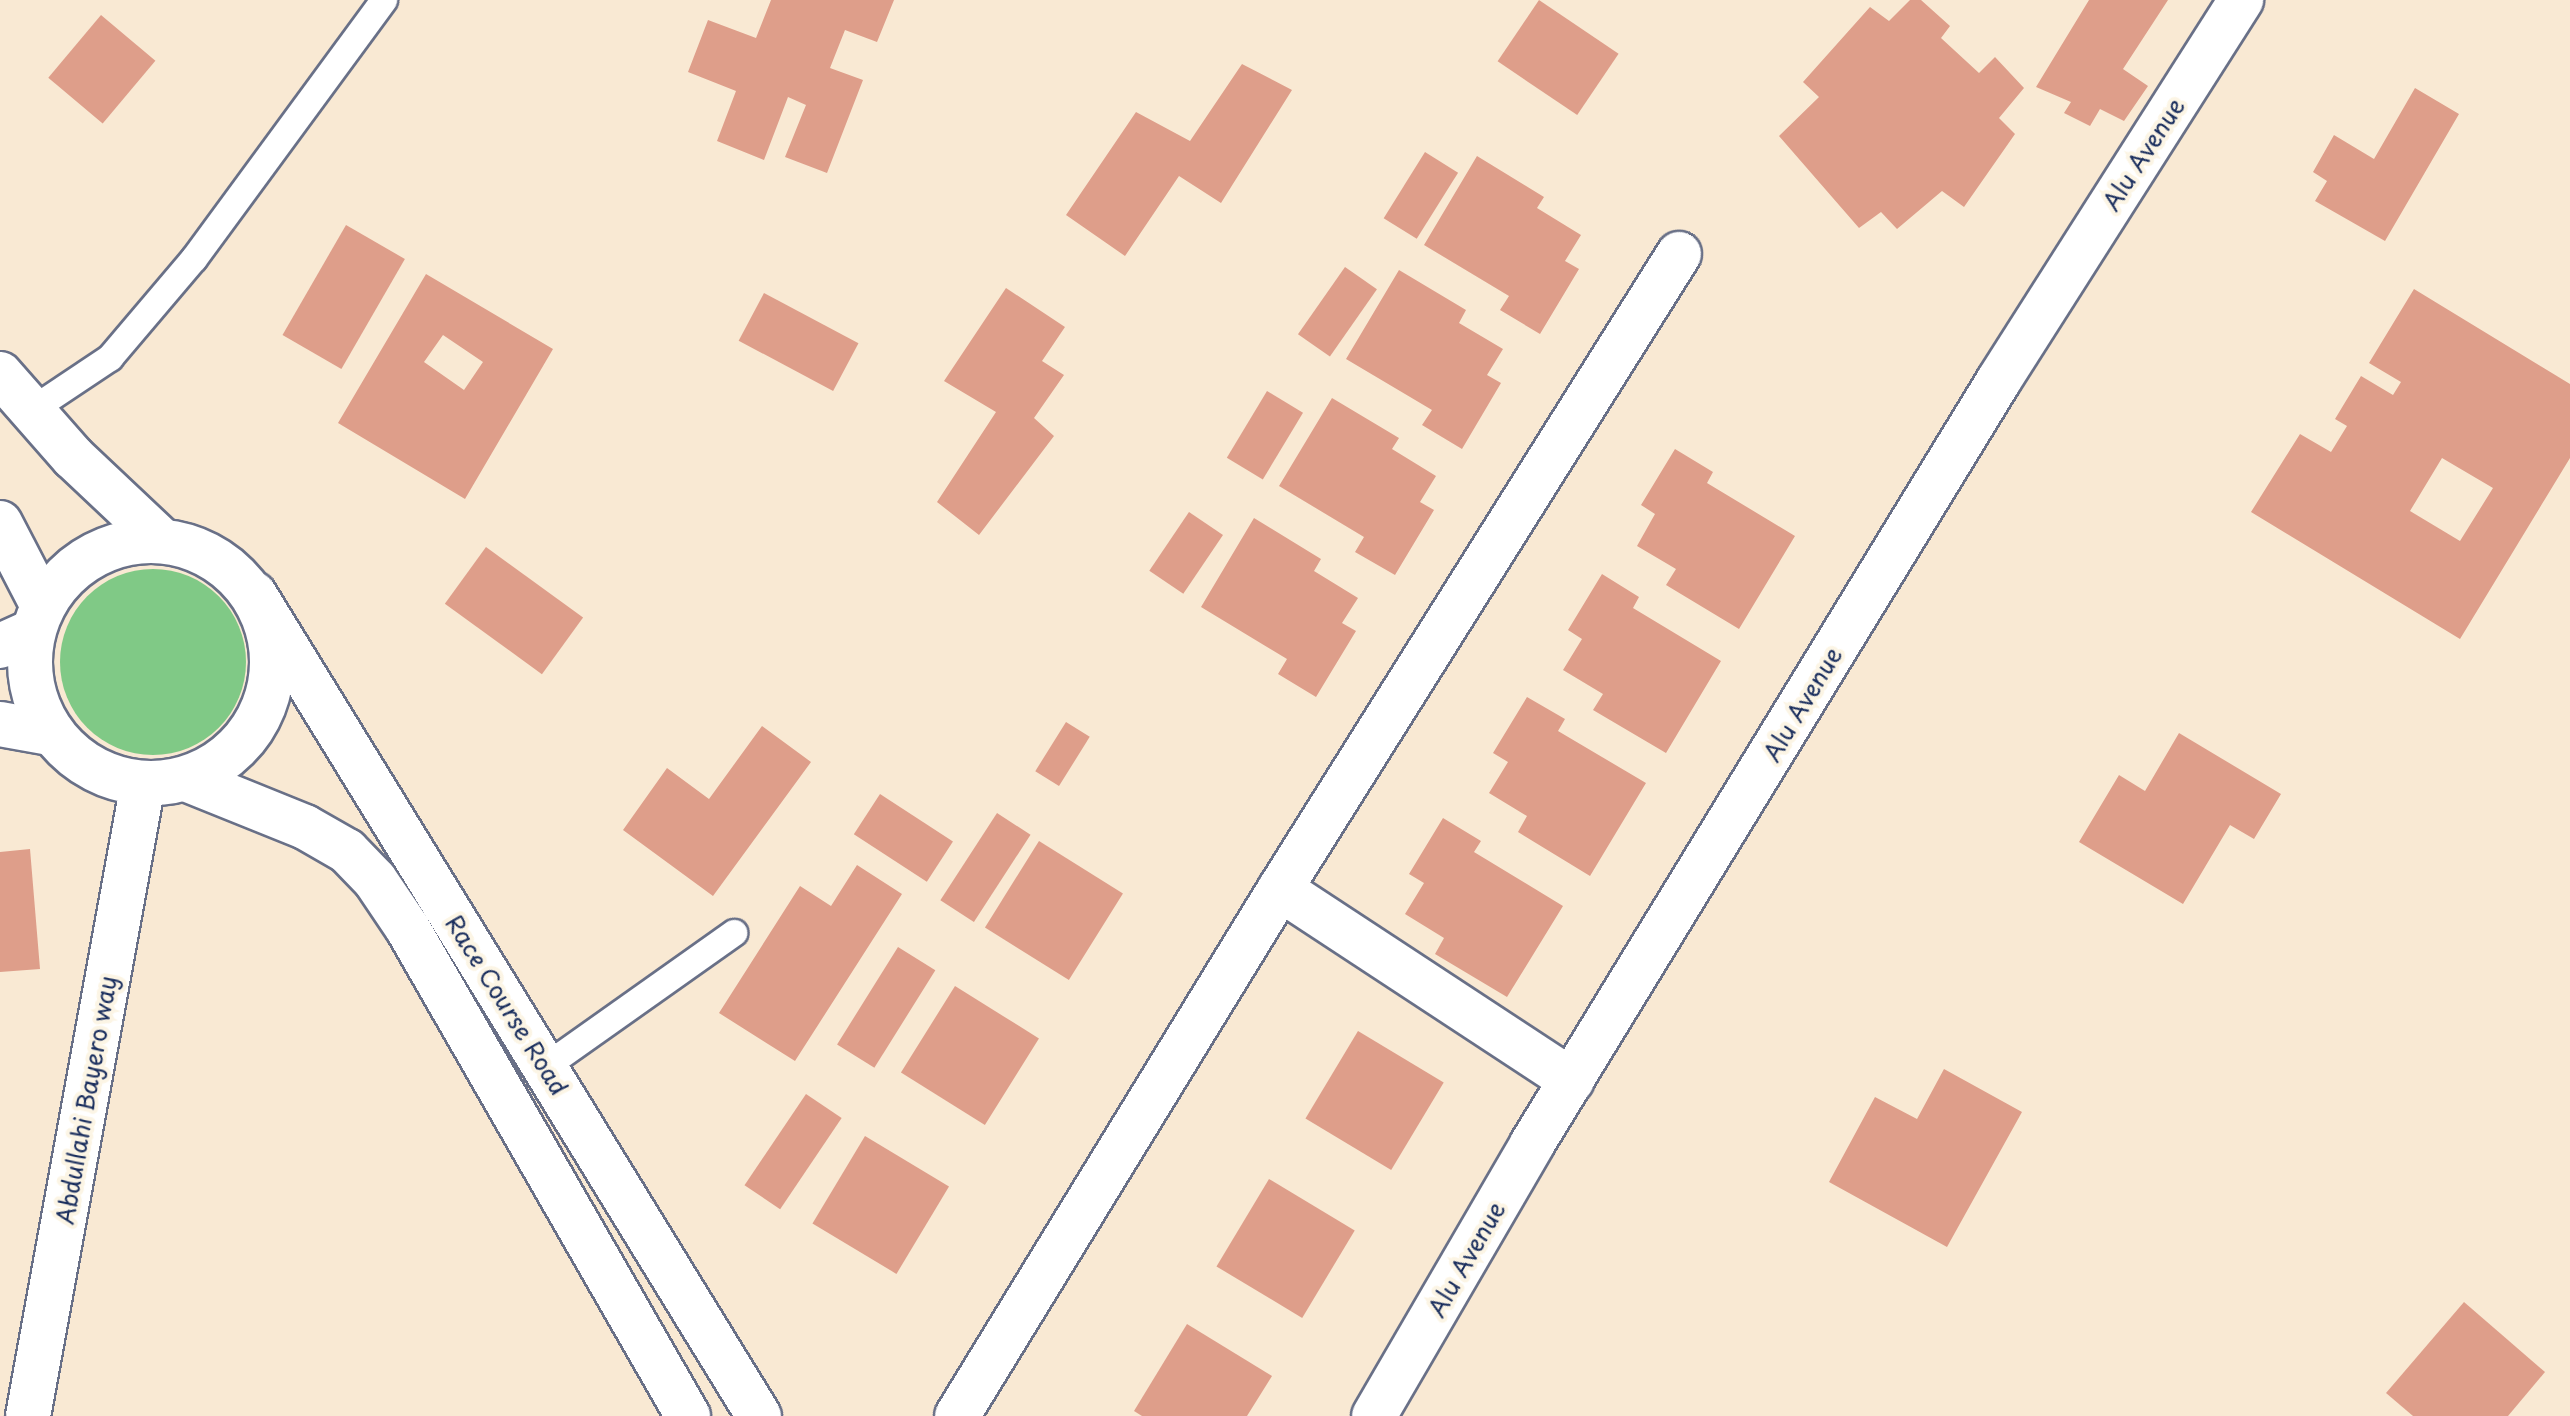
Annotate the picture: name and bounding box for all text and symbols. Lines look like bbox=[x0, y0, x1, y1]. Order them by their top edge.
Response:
street label: Alu Avenue bbox=[2096, 92, 2190, 216]
street label: Alu Avenue bbox=[1757, 642, 1847, 766]
street label: Race Course Road bbox=[439, 909, 575, 1101]
street label: Abdullahi Bayero way bbox=[50, 972, 122, 1228]
street label: Alu Avenue bbox=[1421, 1196, 1511, 1322]

